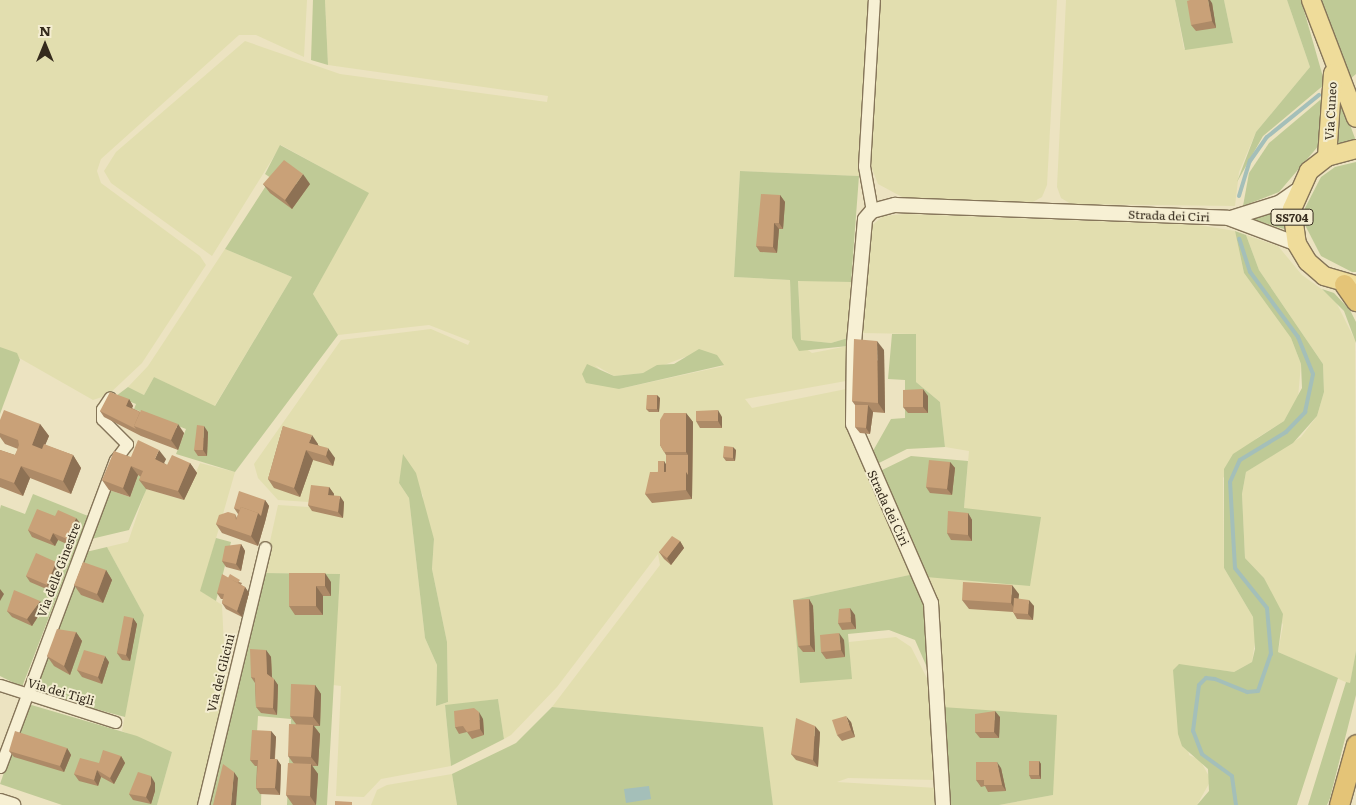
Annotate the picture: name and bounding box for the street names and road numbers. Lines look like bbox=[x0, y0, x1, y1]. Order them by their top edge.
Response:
street label: Via Cuneo bbox=[1322, 81, 1340, 141]
street label: Strada dei Ciri bbox=[1128, 207, 1210, 225]
road number: SS704 bbox=[1270, 208, 1314, 226]
street label: Strada dei Ciri bbox=[864, 468, 912, 548]
street label: Via delle Ginestre bbox=[34, 521, 84, 619]
street label: Via dei Glicini bbox=[204, 632, 238, 714]
street label: Via dei Tigli bbox=[26, 676, 96, 708]

